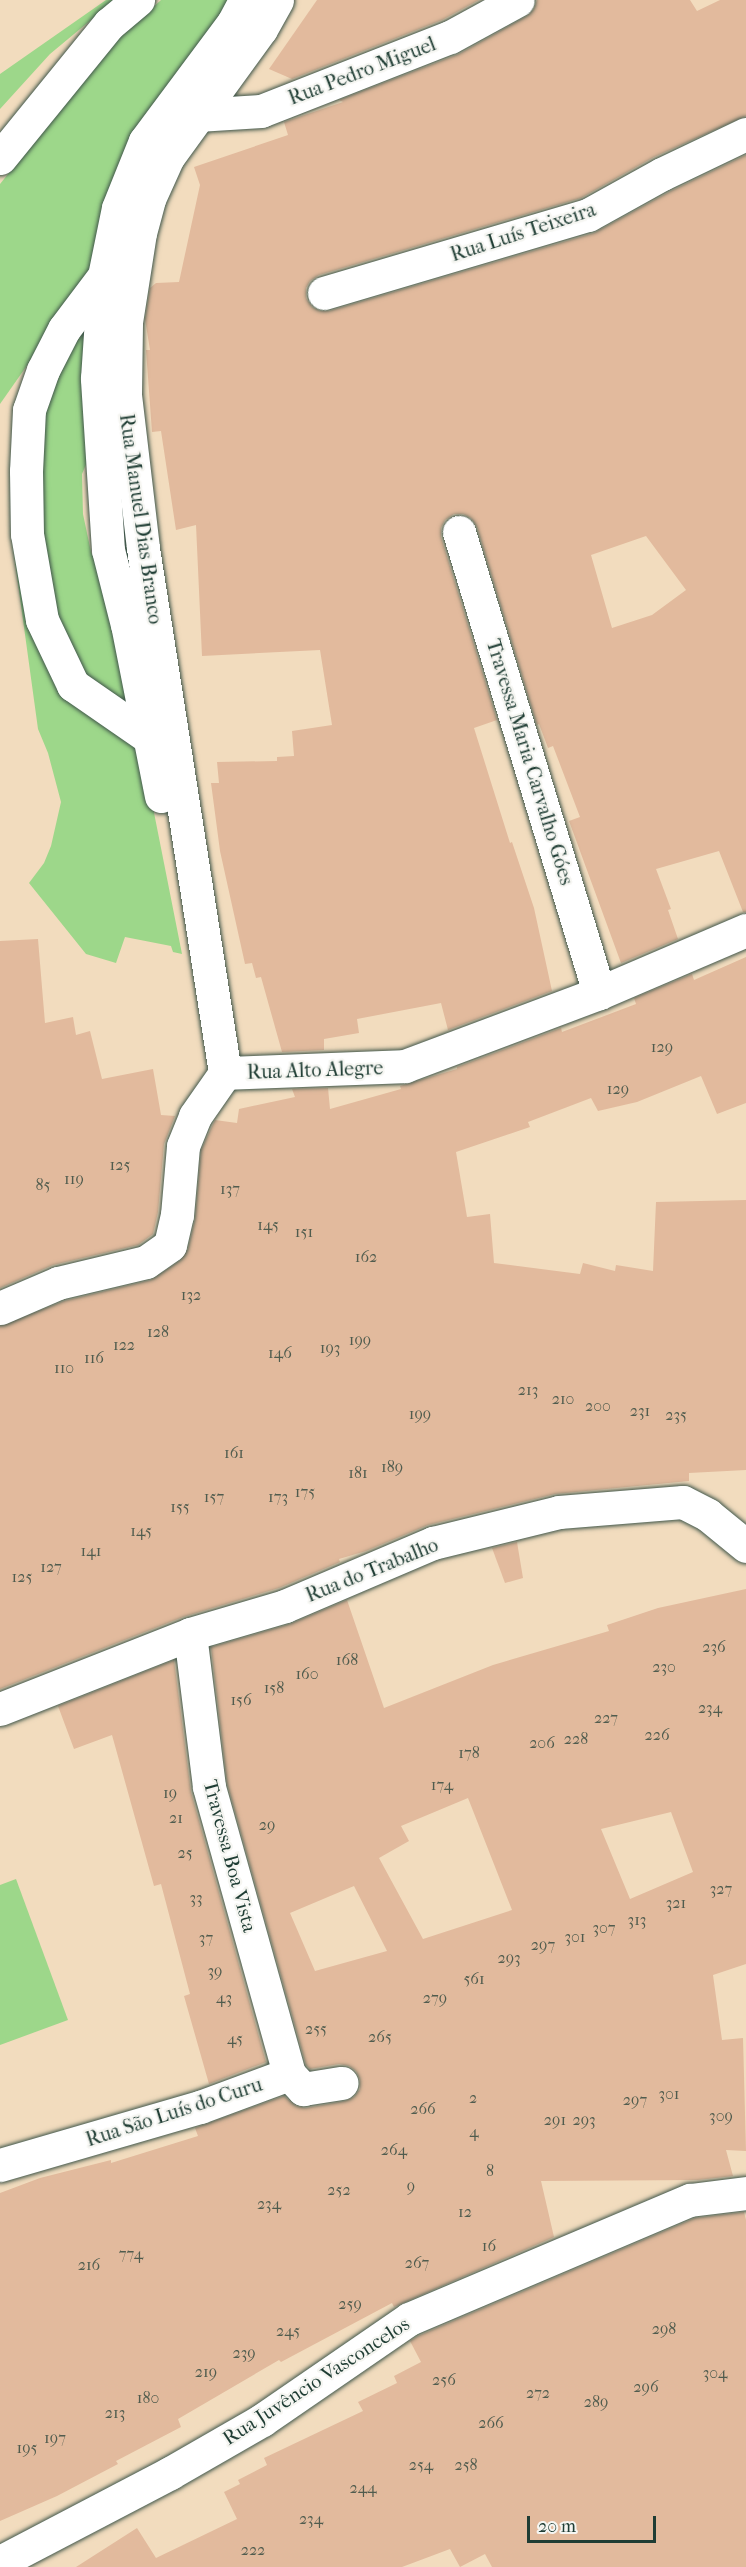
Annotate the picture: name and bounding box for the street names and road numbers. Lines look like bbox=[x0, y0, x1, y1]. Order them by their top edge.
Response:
street label: Rua Pedro Miguel bbox=[285, 32, 439, 110]
street label: Rua Luís Teixeira bbox=[447, 197, 599, 267]
street label: Rua Manuel Dias Branco bbox=[114, 412, 168, 626]
street label: Travessa Maria Carvalho Góes bbox=[481, 636, 579, 888]
street label: Rua Alto Alegre bbox=[246, 1056, 384, 1084]
street label: Rua do Trabalho bbox=[302, 1533, 442, 1607]
street label: Travessa Boa Vista bbox=[198, 1777, 262, 1935]
street label: Rua São Luís do Curu bbox=[83, 2072, 265, 2152]
street label: Rua Juvêncio Vasconcelos bbox=[218, 2312, 414, 2450]

